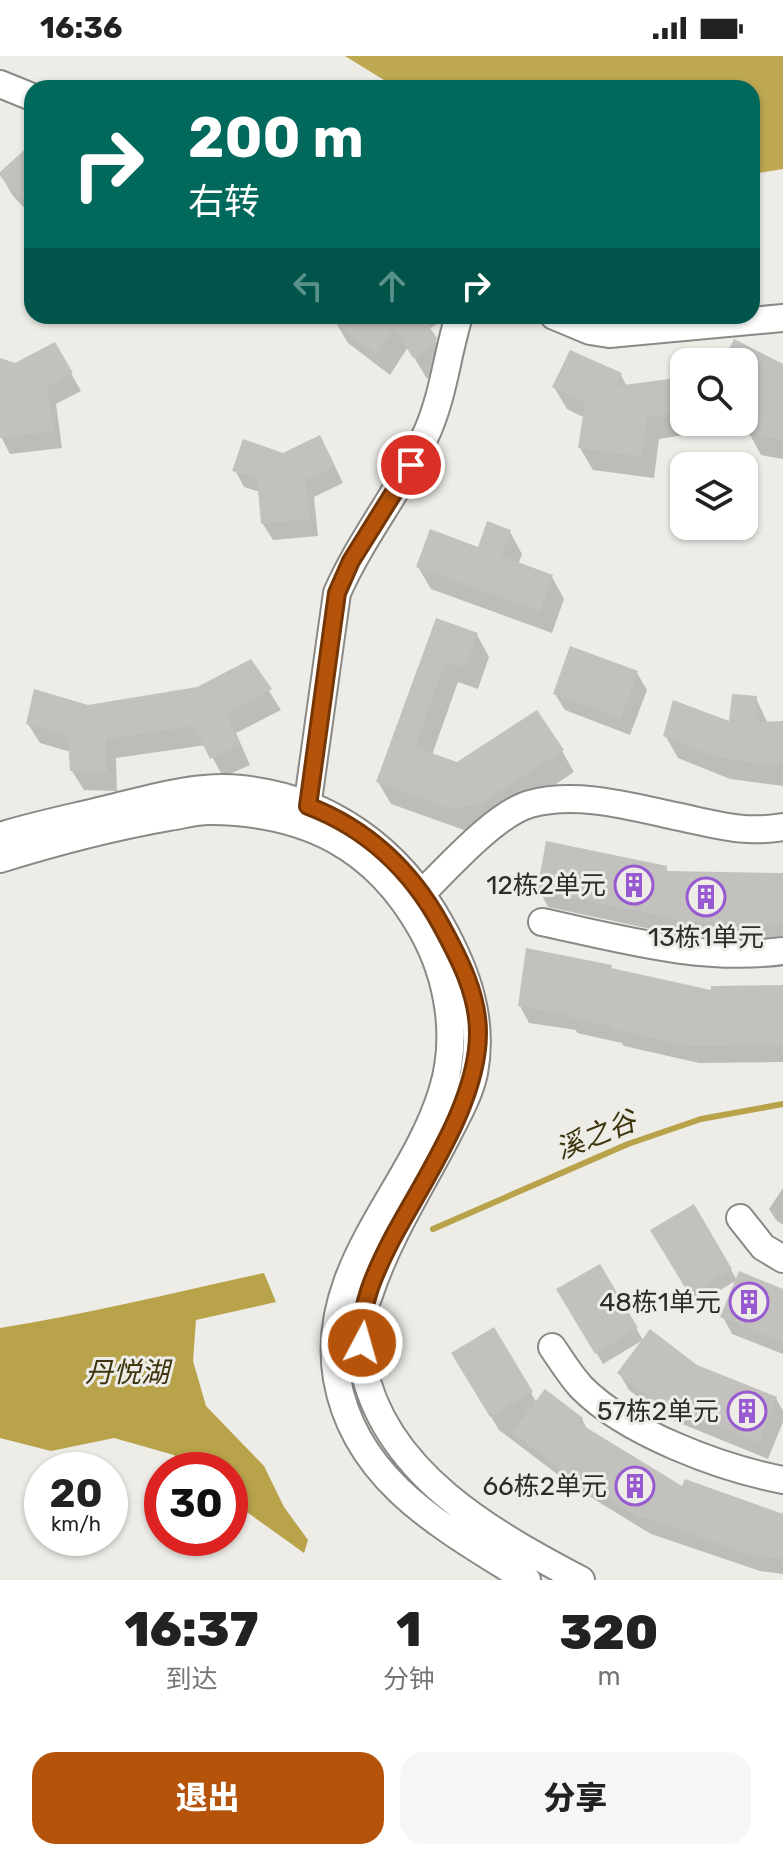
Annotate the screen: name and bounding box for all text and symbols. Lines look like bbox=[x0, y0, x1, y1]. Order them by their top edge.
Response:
text: 16:36 bbox=[40, 10, 123, 46]
text: 200 m bbox=[188, 105, 364, 171]
icon: right bbox=[56, 112, 160, 216]
text: 右转 bbox=[188, 180, 260, 223]
icon: left bbox=[286, 264, 330, 308]
icon: ahead bbox=[370, 264, 414, 308]
icon: right bbox=[454, 264, 498, 308]
map controls bbox=[670, 348, 758, 540]
button: search bbox=[670, 348, 758, 436]
pin bbox=[377, 431, 445, 499]
icon: arrive bbox=[389, 443, 433, 487]
button: layers bbox=[670, 452, 758, 540]
building icon: 12栋2单元 bbox=[613, 864, 655, 906]
place label: 12栋2单元 bbox=[486, 870, 606, 901]
building icon: 13栋1单元 bbox=[685, 876, 727, 918]
place label: 13栋1单元 bbox=[648, 922, 764, 953]
water label: 溪之谷 bbox=[551, 1103, 644, 1166]
building icon: 48栋1单元 bbox=[728, 1281, 770, 1323]
place label: 48栋1单元 bbox=[599, 1287, 721, 1318]
position arrow bbox=[320, 1301, 404, 1385]
water label: 丹悦湖 bbox=[85, 1356, 173, 1389]
building icon: 57栋2单元 bbox=[726, 1390, 768, 1432]
place label: 57栋2单元 bbox=[597, 1396, 719, 1427]
speed limit sign: 30 bbox=[144, 1452, 248, 1556]
building icon: 66栋2单元 bbox=[614, 1465, 656, 1507]
text: 20 bbox=[49, 1470, 103, 1517]
place label: 66栋2单元 bbox=[482, 1471, 607, 1502]
text: km/h bbox=[51, 1512, 101, 1536]
text: 16:37 bbox=[125, 1601, 258, 1658]
text: 1 bbox=[396, 1601, 422, 1658]
text: 320 bbox=[560, 1604, 658, 1661]
text: m bbox=[597, 1661, 621, 1692]
text: 到达 bbox=[165, 1664, 217, 1695]
text: 分钟 bbox=[383, 1664, 435, 1695]
button: 退出 bbox=[32, 1752, 384, 1844]
button: 分享 bbox=[400, 1752, 751, 1844]

